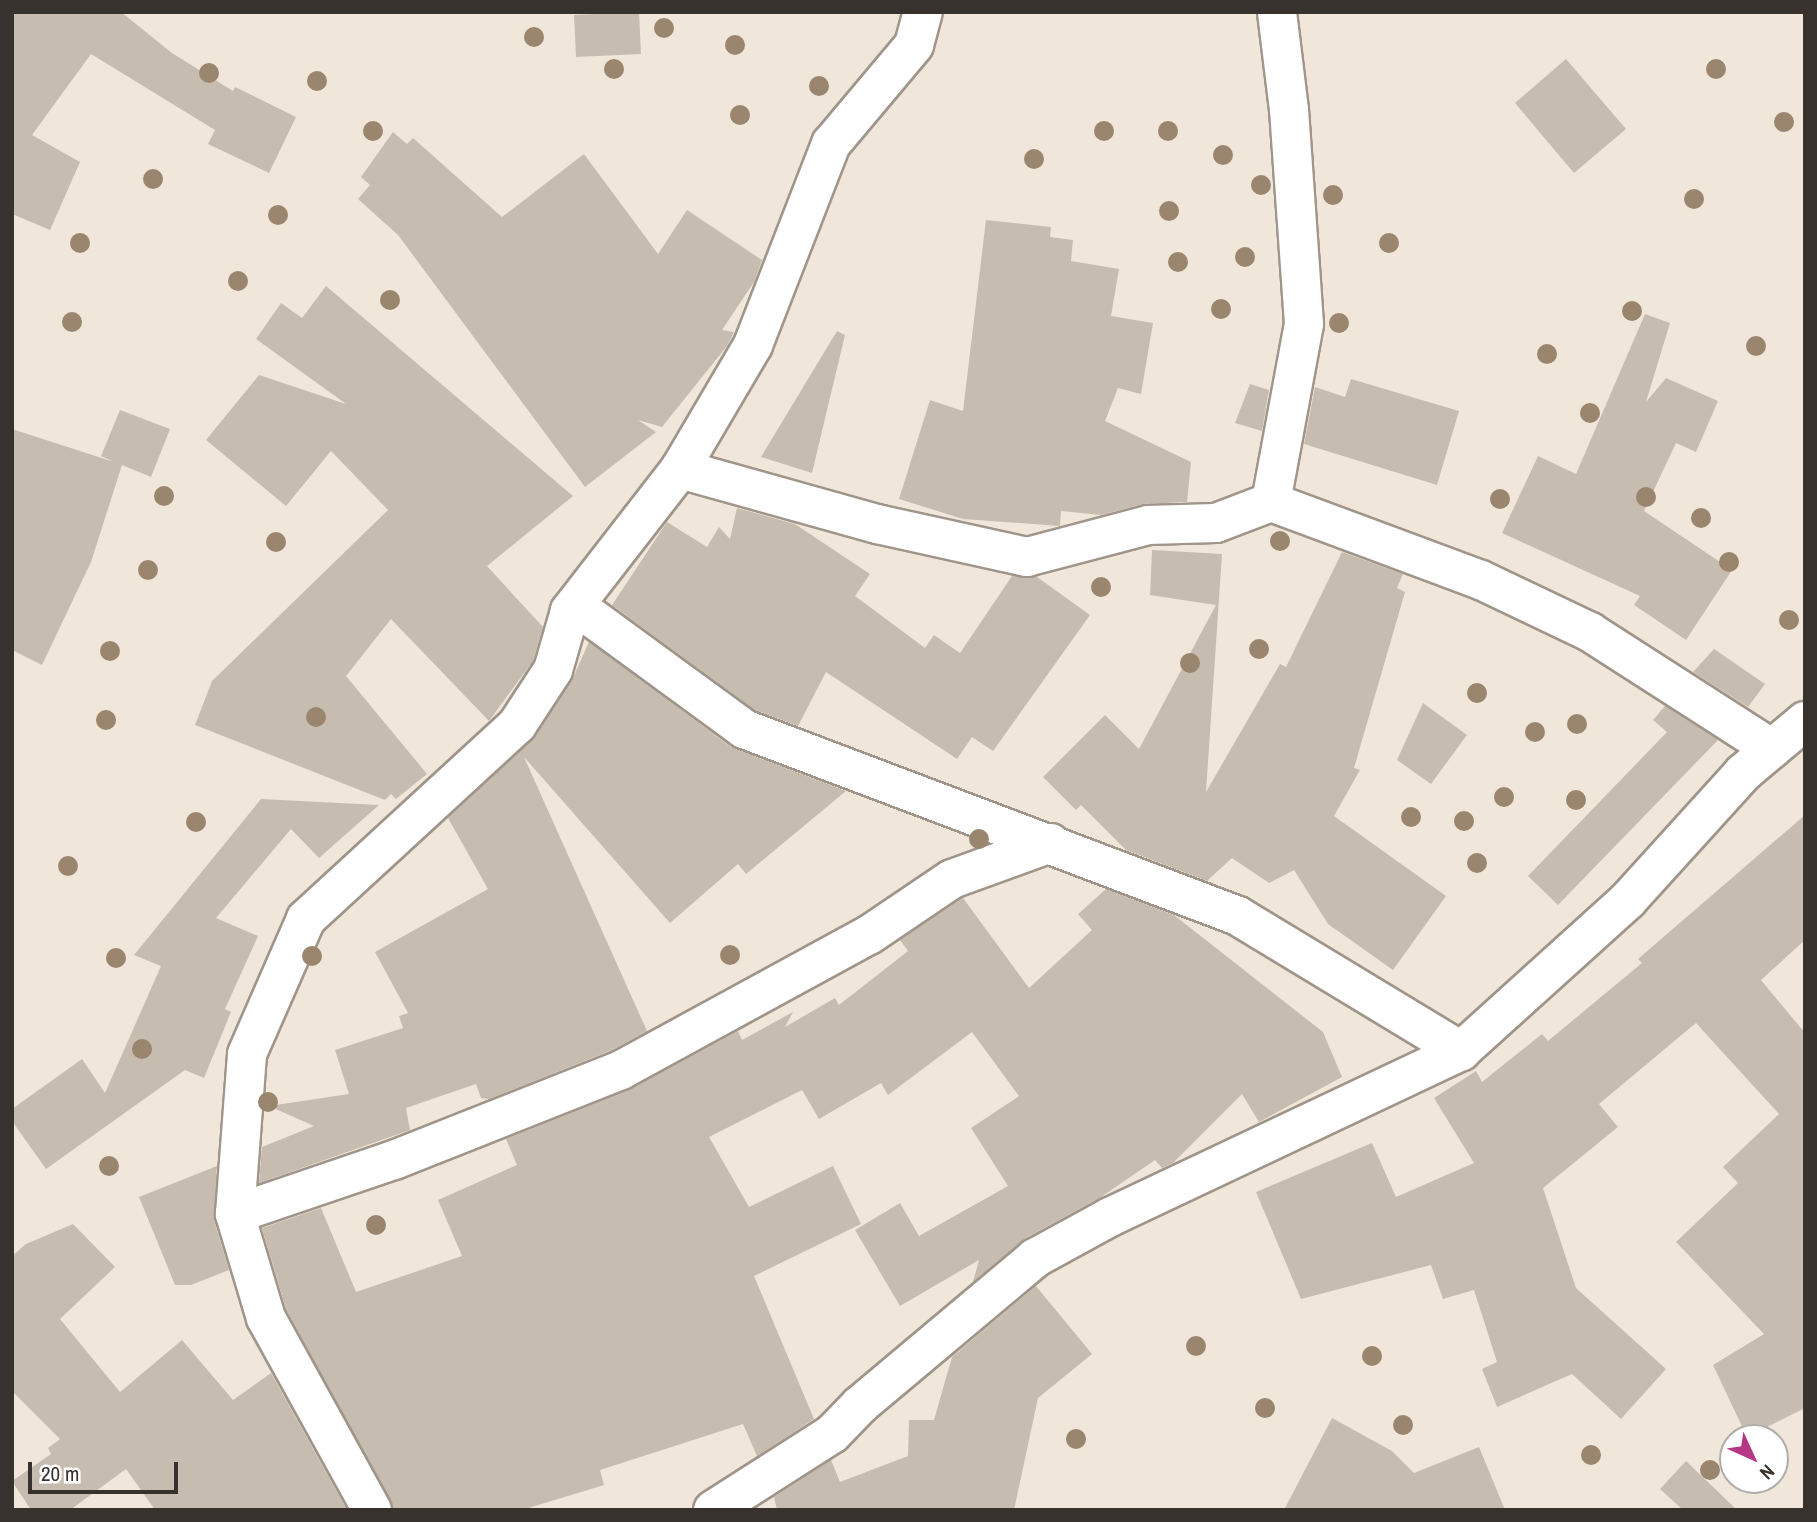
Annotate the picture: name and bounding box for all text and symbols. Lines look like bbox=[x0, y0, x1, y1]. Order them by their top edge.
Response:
north arrow bbox=[1719, 1424, 1789, 1494]
scale bar bbox=[32, 1448, 182, 1492]
text: 20 m bbox=[41, 1459, 79, 1488]
text: N bbox=[1754, 1459, 1781, 1486]

